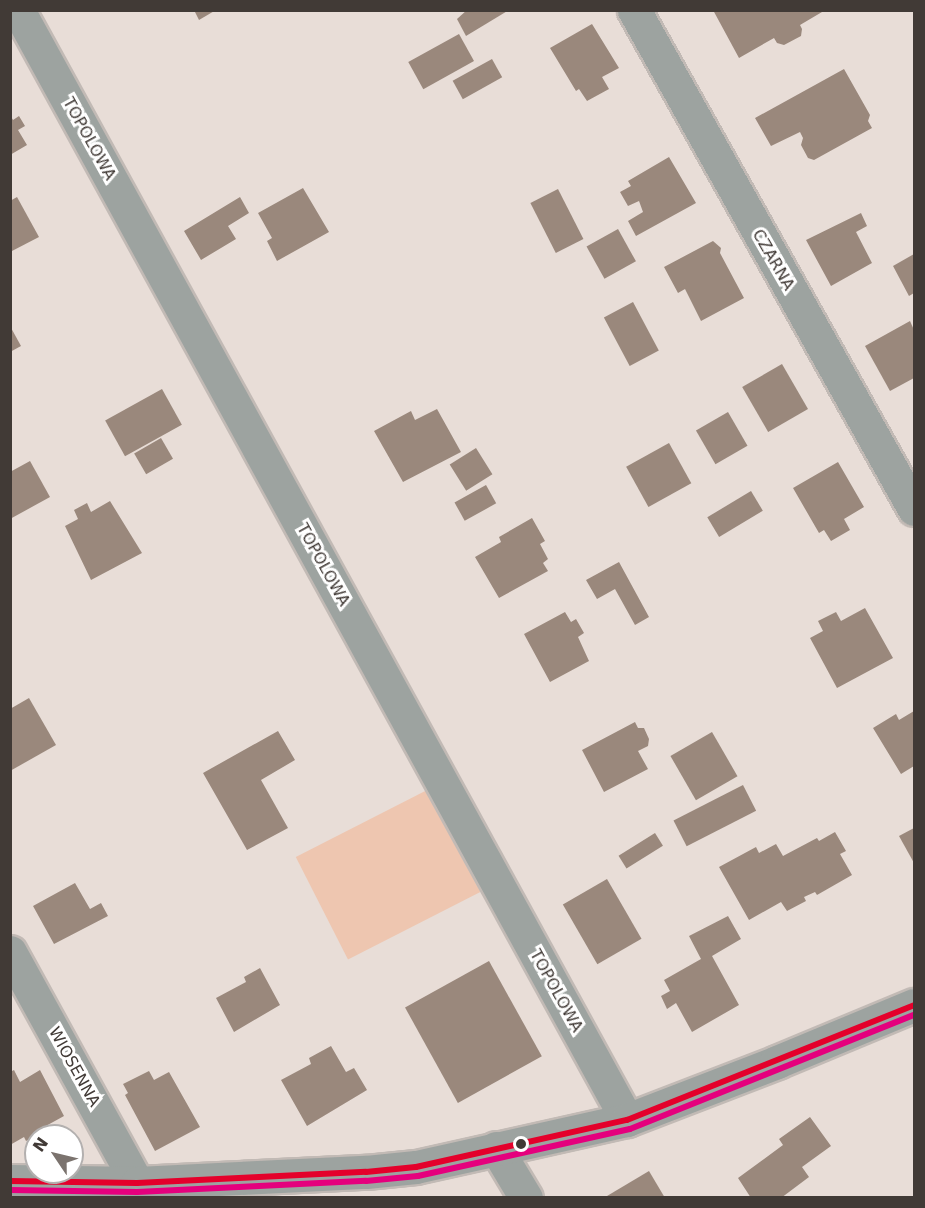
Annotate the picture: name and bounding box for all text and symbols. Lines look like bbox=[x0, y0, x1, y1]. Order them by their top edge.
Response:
street label: TOPOLOWA bbox=[58, 94, 120, 184]
street label: CZARNA bbox=[748, 226, 798, 294]
street label: TOPOLOWA bbox=[292, 520, 354, 610]
street label: TOPOLOWA bbox=[525, 946, 587, 1036]
street label: WIOSENNA bbox=[44, 1024, 104, 1110]
north arrow bbox=[24, 1124, 84, 1184]
text: N bbox=[29, 1134, 52, 1155]
unlabelled marker bbox=[515, 1138, 527, 1150]

